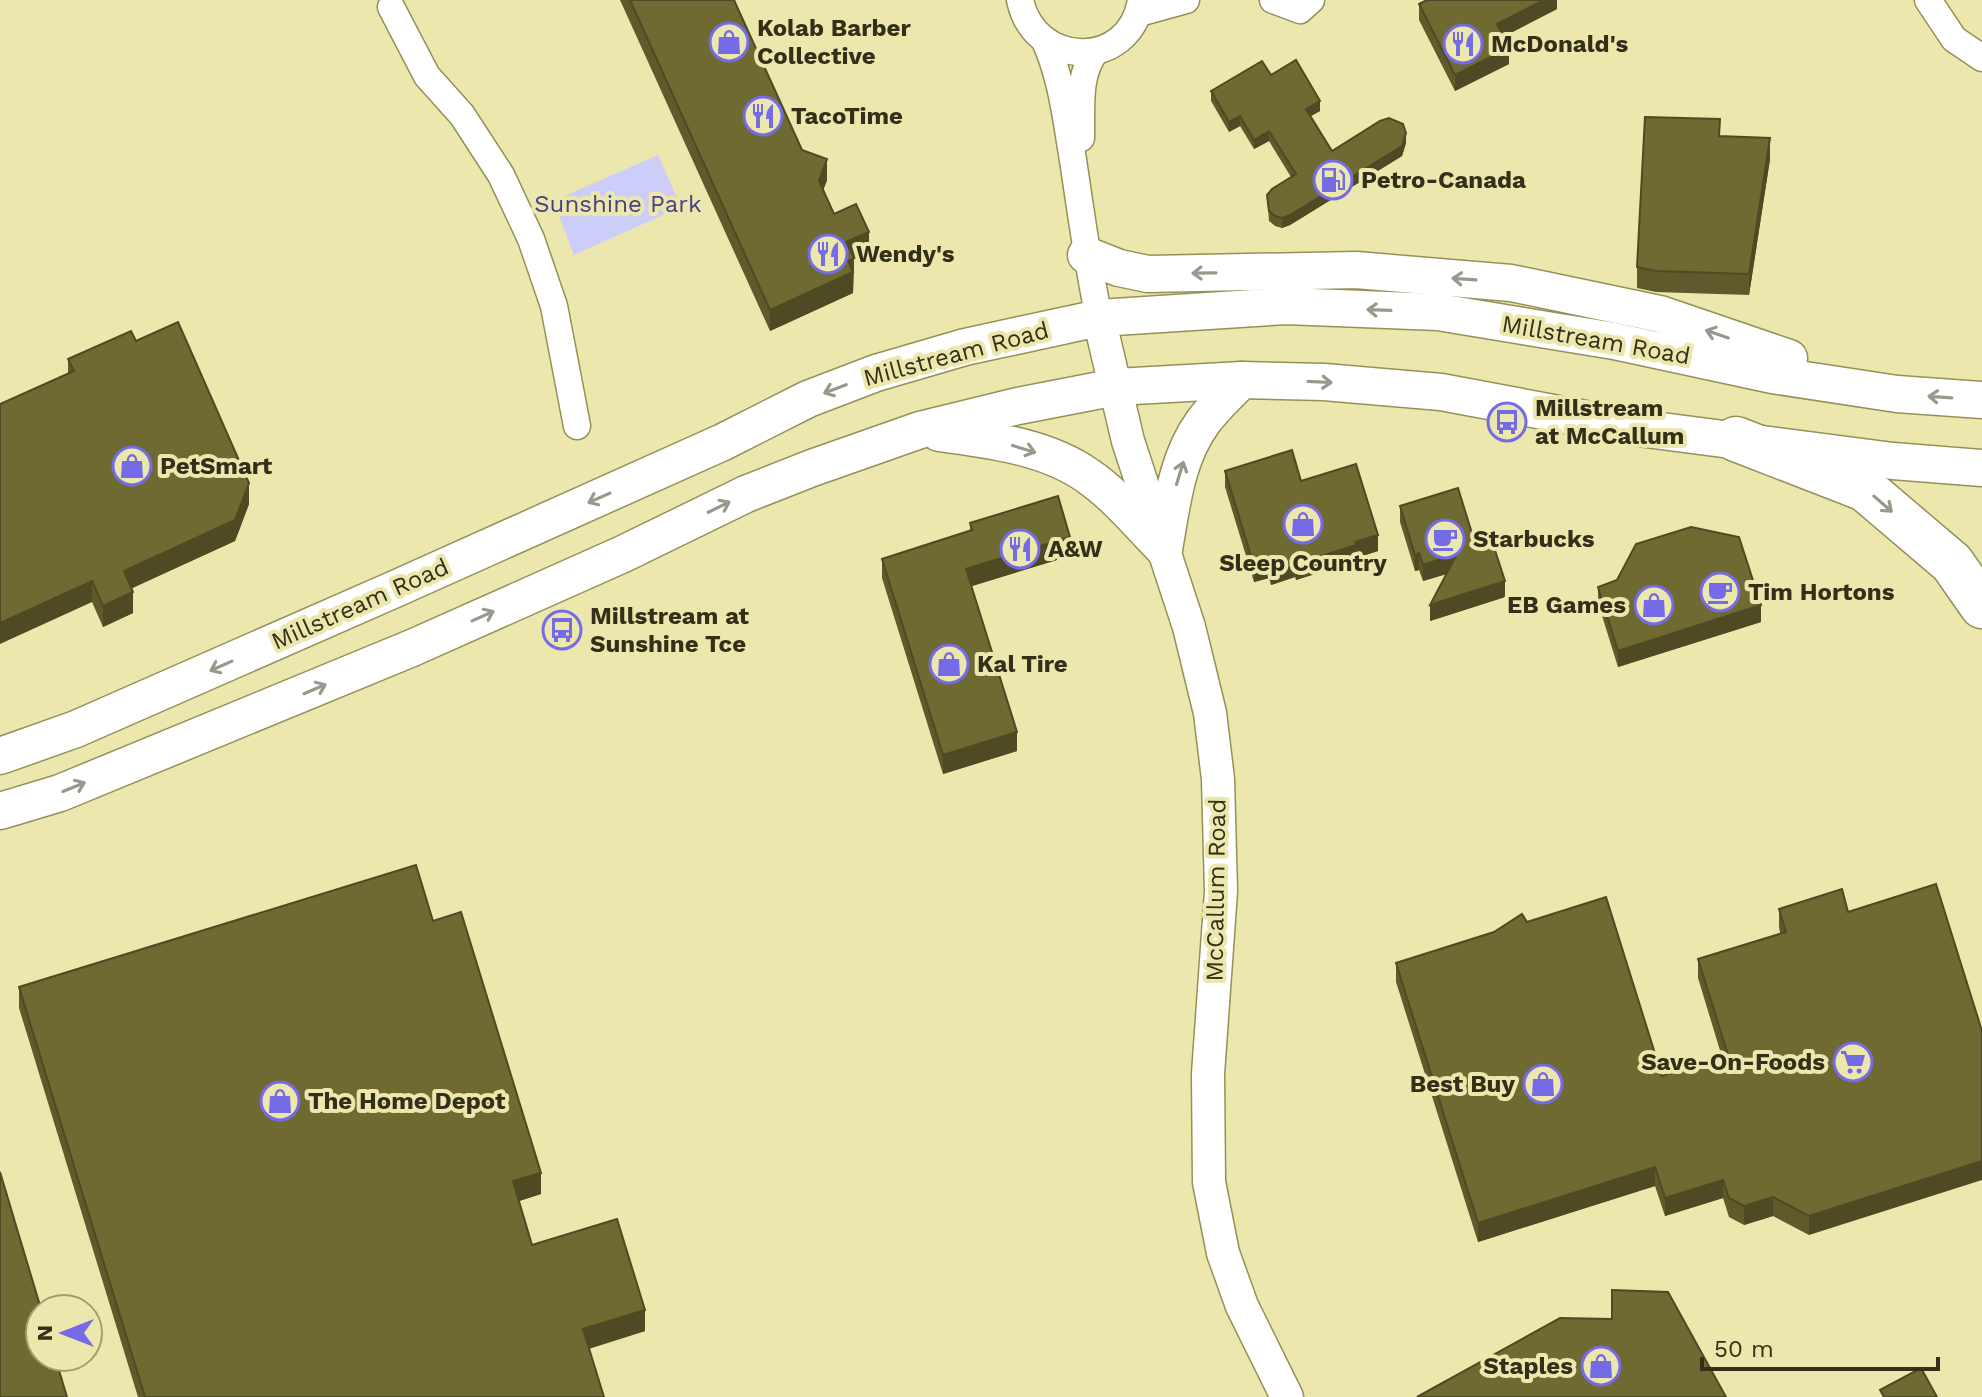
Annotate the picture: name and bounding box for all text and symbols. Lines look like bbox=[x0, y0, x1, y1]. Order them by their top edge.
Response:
place label: Kolab Barber Collective bbox=[757, 14, 911, 70]
shop icon: Kolab Barber Collective bbox=[708, 21, 750, 63]
restaurant icon: McDonald's bbox=[1442, 23, 1484, 65]
place label: McDonald's bbox=[1491, 30, 1629, 58]
restaurant icon: TacoTime bbox=[742, 95, 784, 137]
place label: TacoTime bbox=[791, 102, 903, 130]
fuel station icon: Petro-Canada bbox=[1312, 159, 1354, 201]
place label: Petro-Canada bbox=[1361, 166, 1526, 194]
park label: Sunshine Park bbox=[534, 190, 702, 218]
restaurant icon: Wendy's bbox=[807, 233, 849, 275]
place label: Wendy's bbox=[856, 240, 955, 268]
one-way arrow bbox=[1191, 265, 1218, 281]
one-way arrow bbox=[1451, 271, 1478, 286]
one-way arrow bbox=[1366, 302, 1393, 317]
street label: Millstream Road bbox=[1500, 310, 1692, 370]
street label: Millstream Road bbox=[860, 316, 1052, 392]
one-way arrow bbox=[1705, 325, 1730, 340]
one-way arrow bbox=[1306, 375, 1333, 390]
one-way arrow bbox=[823, 383, 848, 397]
one-way arrow bbox=[1927, 389, 1954, 404]
place label: Millstream at McCallum bbox=[1535, 394, 1684, 450]
bus stop icon: Millstream at McCallum bbox=[1486, 401, 1528, 443]
one-way arrow bbox=[1011, 443, 1036, 457]
shop icon: PetSmart bbox=[111, 445, 153, 487]
place label: PetSmart bbox=[160, 452, 273, 480]
one-way arrow bbox=[1173, 460, 1188, 486]
one-way arrow bbox=[587, 492, 612, 507]
one-way arrow bbox=[1873, 495, 1893, 513]
one-way arrow bbox=[707, 499, 731, 514]
shop icon: Sleep Country bbox=[1282, 503, 1324, 545]
cafe icon: Starbucks bbox=[1424, 518, 1466, 560]
place label: Starbucks bbox=[1473, 525, 1595, 553]
restaurant icon: A&W bbox=[999, 528, 1041, 570]
place label: A&W bbox=[1048, 535, 1103, 563]
place label: Sleep Country bbox=[1219, 549, 1387, 577]
street label: Millstream Road bbox=[267, 552, 453, 656]
cafe icon: Tim Hortons bbox=[1699, 571, 1741, 613]
place label: Tim Hortons bbox=[1748, 578, 1895, 606]
shop icon: EB Games bbox=[1633, 584, 1675, 626]
place label: EB Games bbox=[1507, 591, 1626, 619]
place label: Millstream at Sunshine Tce bbox=[590, 602, 750, 658]
one-way arrow bbox=[471, 608, 495, 623]
bus stop icon: Millstream at Sunshine Tce bbox=[541, 609, 583, 651]
shop icon: Kal Tire bbox=[928, 643, 970, 685]
place label: Kal Tire bbox=[977, 650, 1068, 678]
one-way arrow bbox=[209, 659, 233, 674]
one-way arrow bbox=[302, 680, 327, 695]
one-way arrow bbox=[61, 779, 86, 793]
street label: McCallum Road bbox=[1200, 798, 1232, 982]
supermarket icon: Save-On-Foods bbox=[1832, 1041, 1874, 1083]
place label: Save-On-Foods bbox=[1641, 1048, 1825, 1076]
shop icon: Best Buy bbox=[1522, 1063, 1564, 1105]
place label: Best Buy bbox=[1410, 1070, 1515, 1098]
shop icon: The Home Depot bbox=[259, 1080, 301, 1122]
place label: The Home Depot bbox=[308, 1087, 506, 1115]
north arrow bbox=[24, 1293, 104, 1373]
scale bar bbox=[1702, 1321, 1938, 1371]
text: N bbox=[32, 1325, 57, 1341]
text: 50 m bbox=[1714, 1335, 1774, 1363]
shop icon: Staples bbox=[1580, 1345, 1622, 1387]
place label: Staples bbox=[1483, 1352, 1573, 1380]

